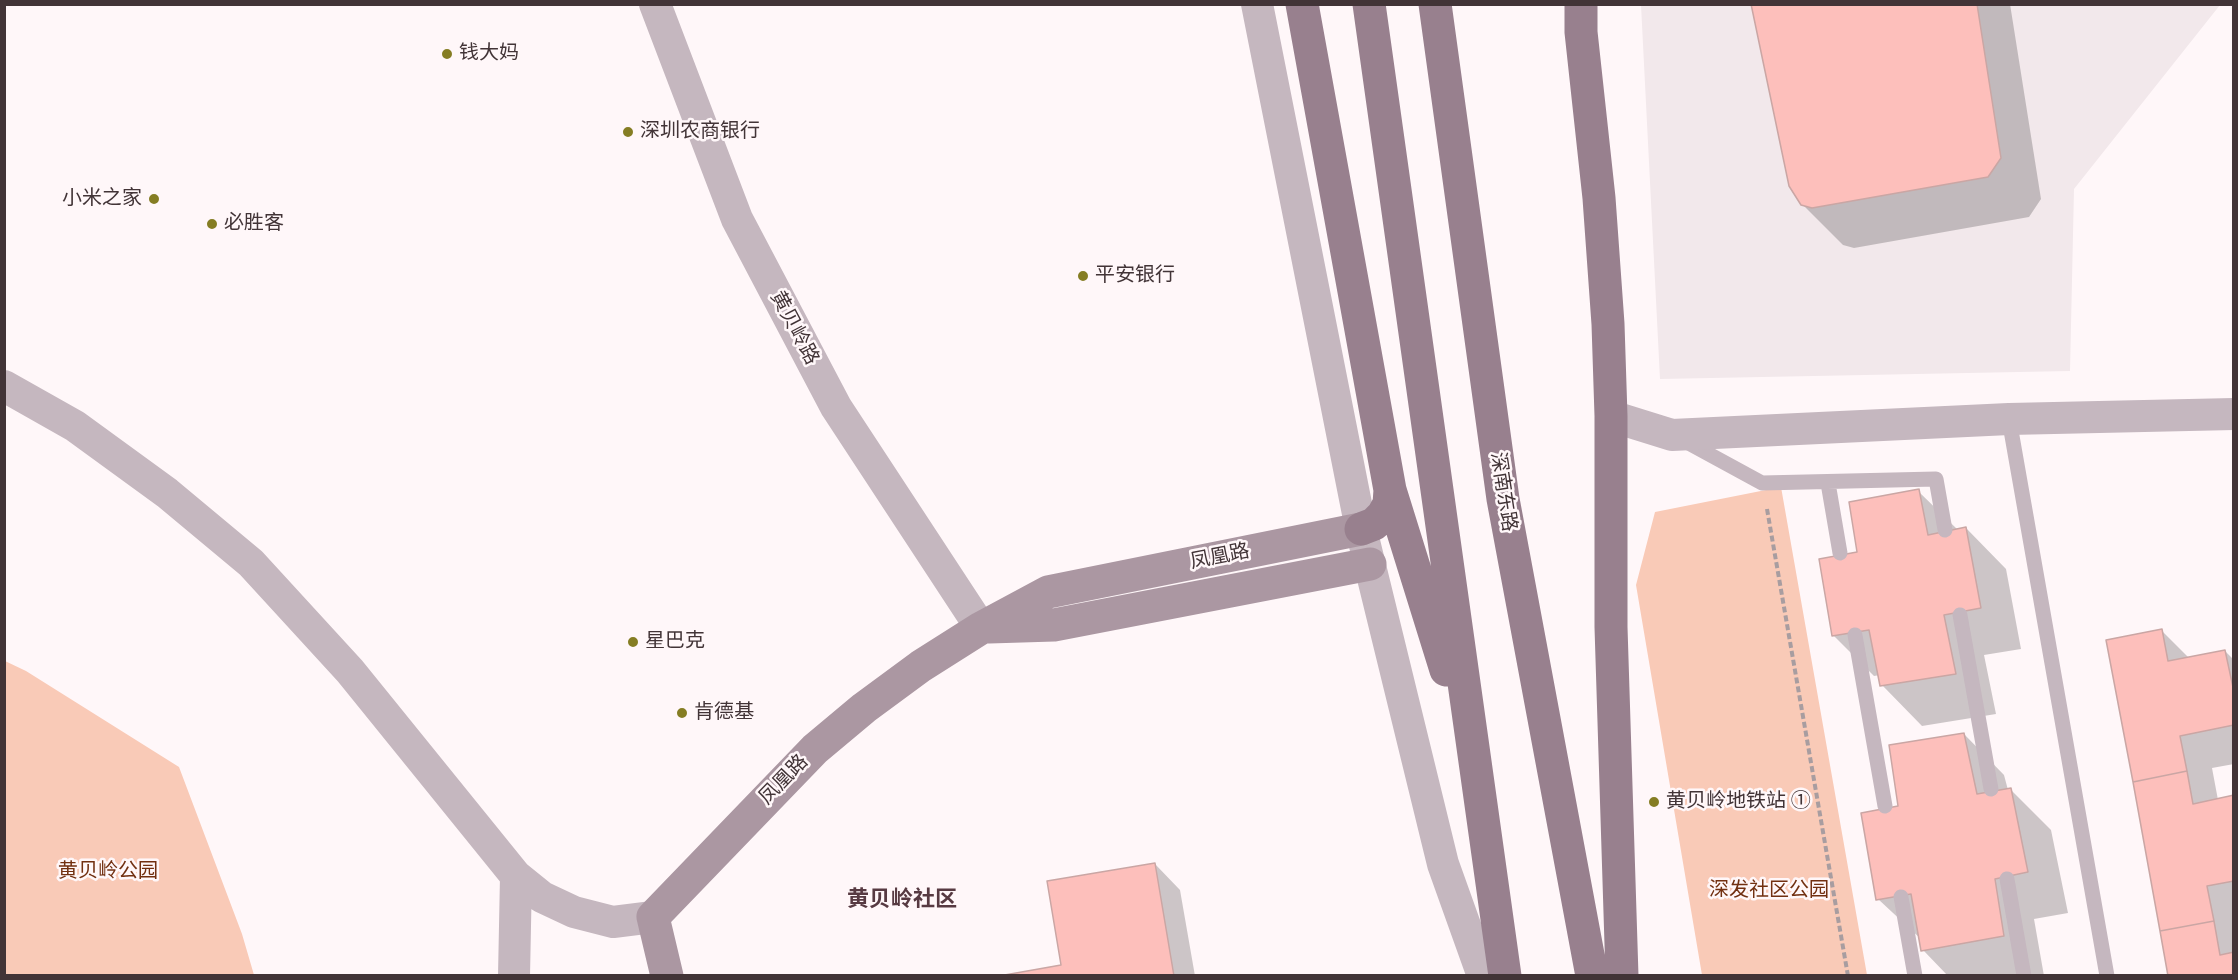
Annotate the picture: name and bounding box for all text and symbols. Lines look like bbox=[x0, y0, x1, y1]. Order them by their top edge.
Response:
place label: 钱大妈 bbox=[459, 42, 519, 66]
marker: 钱大妈 bbox=[440, 47, 454, 61]
place label: 深圳农商银行 bbox=[640, 120, 760, 144]
marker: 深圳农商银行 bbox=[621, 125, 635, 139]
place label: 小米之家 bbox=[62, 187, 142, 211]
marker: 小米之家 bbox=[147, 192, 161, 206]
place label: 必胜客 bbox=[224, 212, 284, 236]
marker: 必胜客 bbox=[205, 217, 219, 231]
place label: 平安银行 bbox=[1095, 264, 1175, 288]
marker: 平安银行 bbox=[1076, 269, 1090, 283]
street label: 黄贝岭路 bbox=[765, 287, 823, 369]
street label: 深南东路 bbox=[1485, 451, 1521, 533]
street label: 凤凰路 bbox=[1188, 539, 1252, 575]
place label: 星巴克 bbox=[645, 630, 705, 654]
marker: 星巴克 bbox=[626, 635, 640, 649]
place label: 肯德基 bbox=[694, 701, 754, 725]
marker: 肯德基 bbox=[675, 706, 689, 720]
street label: 凤凰路 bbox=[755, 750, 813, 810]
place label: 黄贝岭地铁站 ① bbox=[1666, 790, 1811, 814]
marker: 黄贝岭地铁站 ① bbox=[1647, 795, 1661, 809]
park label: 黄贝岭公园 bbox=[58, 860, 158, 884]
park label: 深发社区公园 bbox=[1709, 879, 1829, 903]
district label: 黄贝岭社区 bbox=[847, 887, 957, 913]

